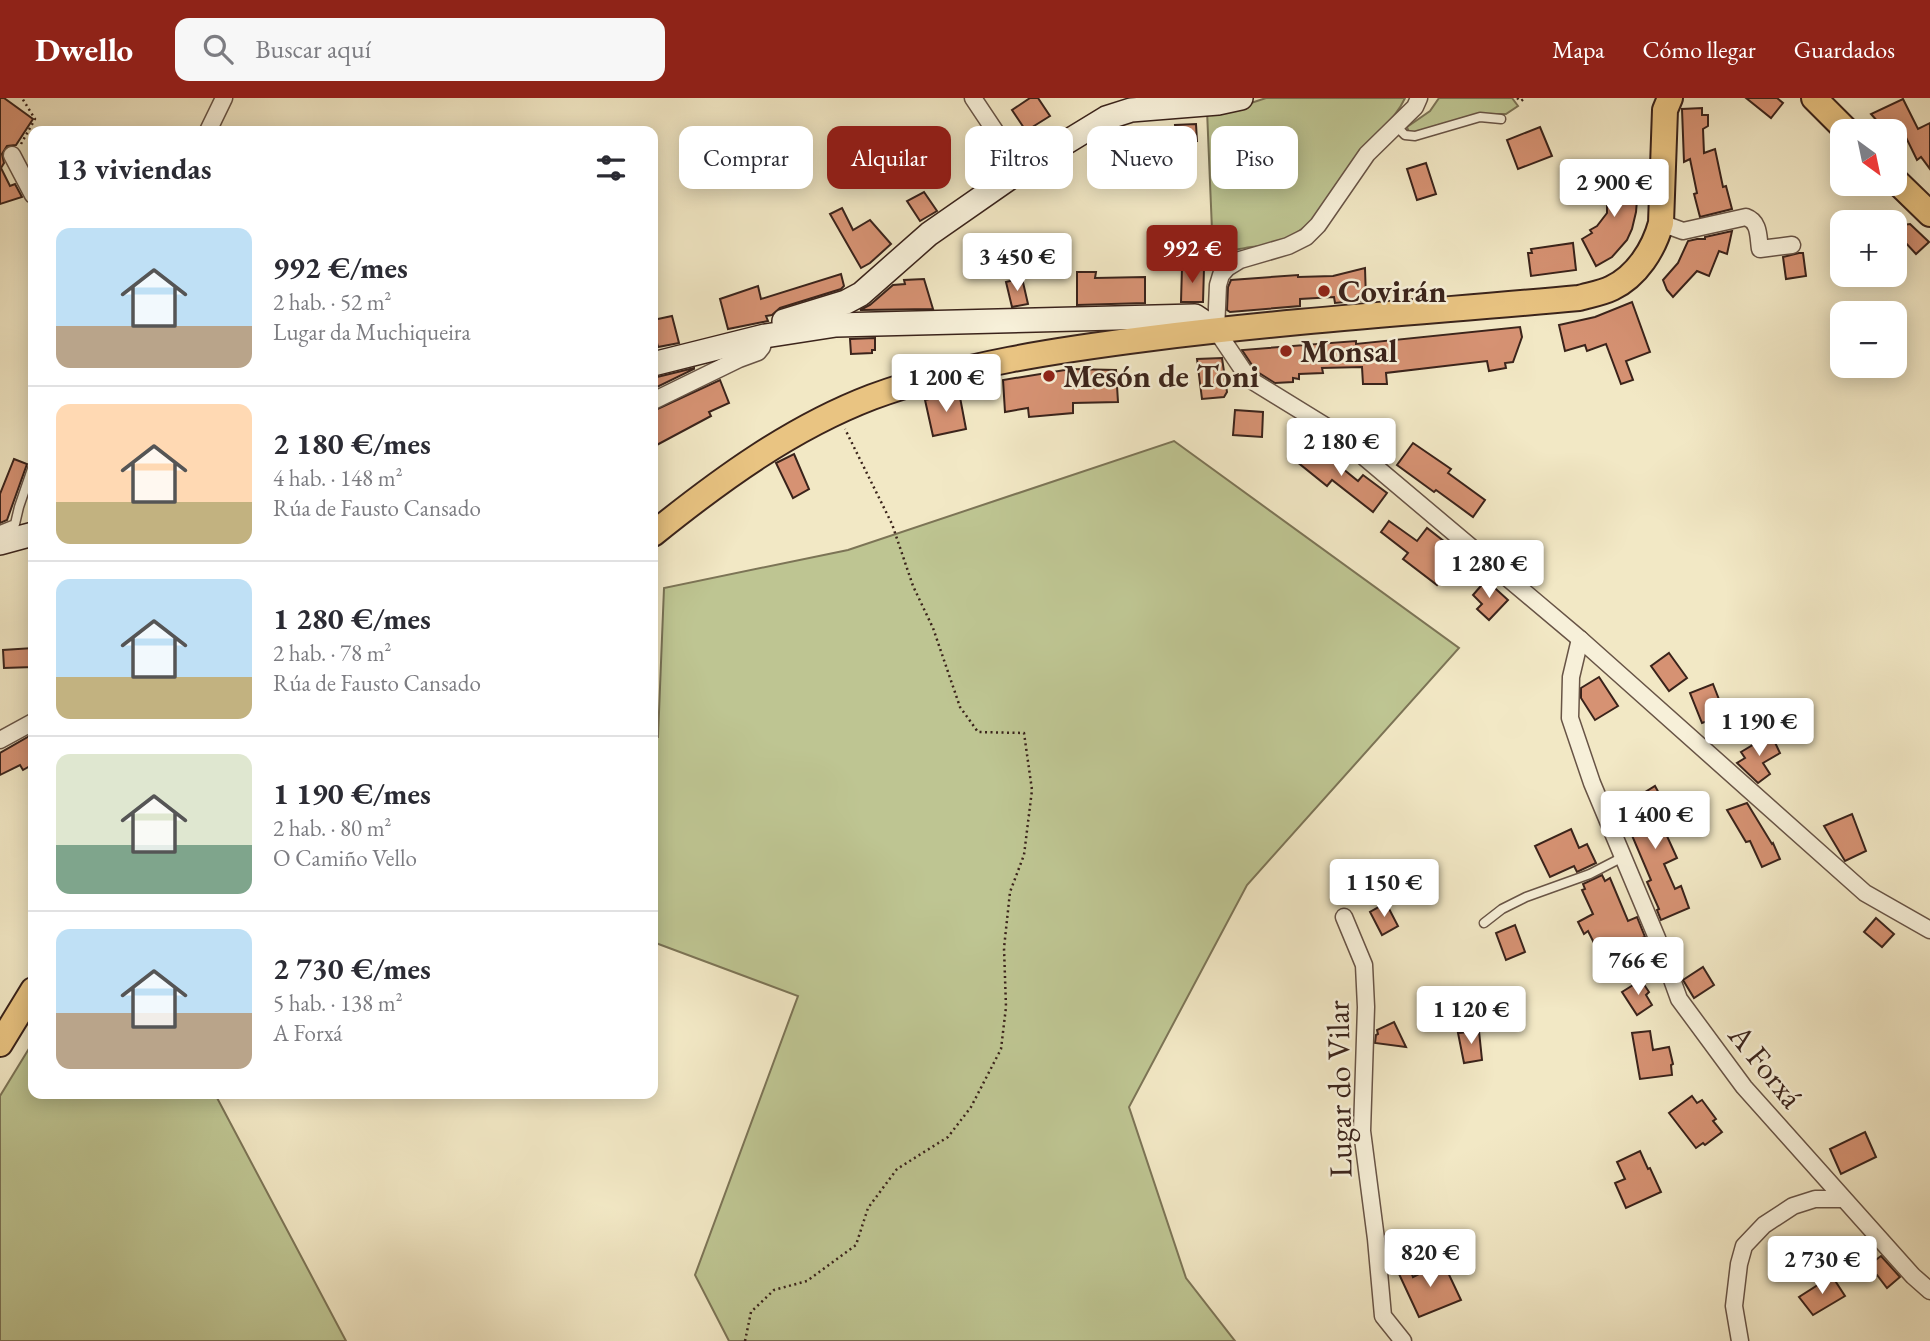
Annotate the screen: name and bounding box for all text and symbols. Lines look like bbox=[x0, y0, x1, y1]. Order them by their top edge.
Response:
search box bbox=[175, 18, 665, 81]
text: Dwello bbox=[35, 28, 133, 71]
icon: search bbox=[199, 30, 237, 68]
text: Buscar aquí bbox=[255, 32, 371, 66]
text: Mapa bbox=[1552, 34, 1605, 65]
text: Cómo llegar bbox=[1643, 34, 1756, 65]
text: Guardados bbox=[1794, 34, 1895, 65]
north arrow bbox=[1830, 119, 1908, 196]
map controls bbox=[1830, 119, 1907, 378]
chip: Comprar bbox=[679, 126, 813, 189]
chip: Alquilar bbox=[827, 126, 951, 189]
chip: Filtros bbox=[965, 126, 1073, 189]
chip: Nuevo bbox=[1087, 126, 1197, 189]
chip: Piso bbox=[1211, 126, 1298, 189]
text: 13 viviendas bbox=[56, 149, 212, 188]
icon: filters bbox=[592, 149, 630, 187]
pin: 2 900 € bbox=[1549, 159, 1679, 219]
text: 2 900 € bbox=[1576, 167, 1652, 197]
button: + bbox=[1830, 210, 1907, 287]
pin: 992 € bbox=[1143, 226, 1241, 285]
text: 992 € bbox=[1163, 233, 1221, 263]
pin: 3 450 € bbox=[952, 234, 1082, 293]
text: 3 450 € bbox=[979, 241, 1055, 271]
text: 992 €/mes bbox=[273, 248, 408, 287]
icon: home bbox=[112, 256, 196, 340]
place label: Covirán bbox=[1338, 270, 1447, 312]
marker: Covirán bbox=[1316, 283, 1332, 299]
text: 2 hab. · 52 m² bbox=[273, 287, 392, 317]
button: − bbox=[1830, 301, 1907, 378]
text: Lugar da Muchiqueira bbox=[273, 317, 471, 347]
place label: Monsal bbox=[1300, 330, 1398, 372]
marker: Monsal bbox=[1278, 343, 1294, 359]
pin: 1 200 € bbox=[881, 354, 1011, 414]
place label: Mesón de Toni bbox=[1063, 355, 1260, 397]
text: 1 200 € bbox=[908, 362, 984, 392]
marker: Mesón de Toni bbox=[1041, 368, 1057, 384]
pin: 2 180 € bbox=[1276, 418, 1406, 478]
text: 2 180 €/mes bbox=[273, 424, 431, 463]
text: 2 180 € bbox=[1303, 426, 1379, 456]
icon: home bbox=[112, 432, 196, 516]
text: 4 hab. · 148 m² bbox=[273, 463, 403, 493]
text: Rúa de Fausto Cansado bbox=[273, 493, 481, 523]
pin: 1 280 € bbox=[1424, 540, 1554, 600]
text: 1 280 € bbox=[1451, 548, 1527, 578]
text: 1 280 €/mes bbox=[273, 599, 431, 638]
icon: home bbox=[112, 607, 196, 691]
text: 2 hab. · 78 m² bbox=[273, 638, 392, 668]
text: Rúa de Fausto Cansado bbox=[273, 668, 481, 698]
pin: 1 190 € bbox=[1694, 698, 1824, 758]
text: 1 190 € bbox=[1721, 706, 1797, 736]
text: 1 190 €/mes bbox=[273, 774, 431, 813]
icon: home bbox=[112, 782, 196, 866]
pin: 1 400 € bbox=[1590, 792, 1720, 851]
text: 1 400 € bbox=[1617, 799, 1693, 829]
text: 2 hab. · 80 m² bbox=[273, 813, 392, 843]
text: O Camiño Vello bbox=[273, 843, 417, 873]
pin: 1 150 € bbox=[1319, 860, 1449, 919]
text: 1 150 € bbox=[1346, 867, 1422, 897]
pin: 766 € bbox=[1589, 937, 1687, 997]
text: 766 € bbox=[1609, 945, 1667, 975]
text: 2 730 €/mes bbox=[273, 949, 431, 988]
icon: home bbox=[112, 957, 196, 1041]
pin: 1 120 € bbox=[1406, 986, 1536, 1046]
text: 5 hab. · 138 m² bbox=[273, 988, 403, 1018]
text: 1 120 € bbox=[1433, 994, 1509, 1024]
street label: Lugar do Vilar bbox=[1316, 1000, 1362, 1178]
street label: A Forxá bbox=[1719, 1014, 1813, 1117]
text: A Forxá bbox=[273, 1018, 342, 1048]
pin: 820 € bbox=[1381, 1230, 1479, 1289]
pin: 2 730 € bbox=[1757, 1236, 1887, 1296]
text: 820 € bbox=[1401, 1237, 1459, 1267]
text: 2 730 € bbox=[1784, 1244, 1860, 1274]

